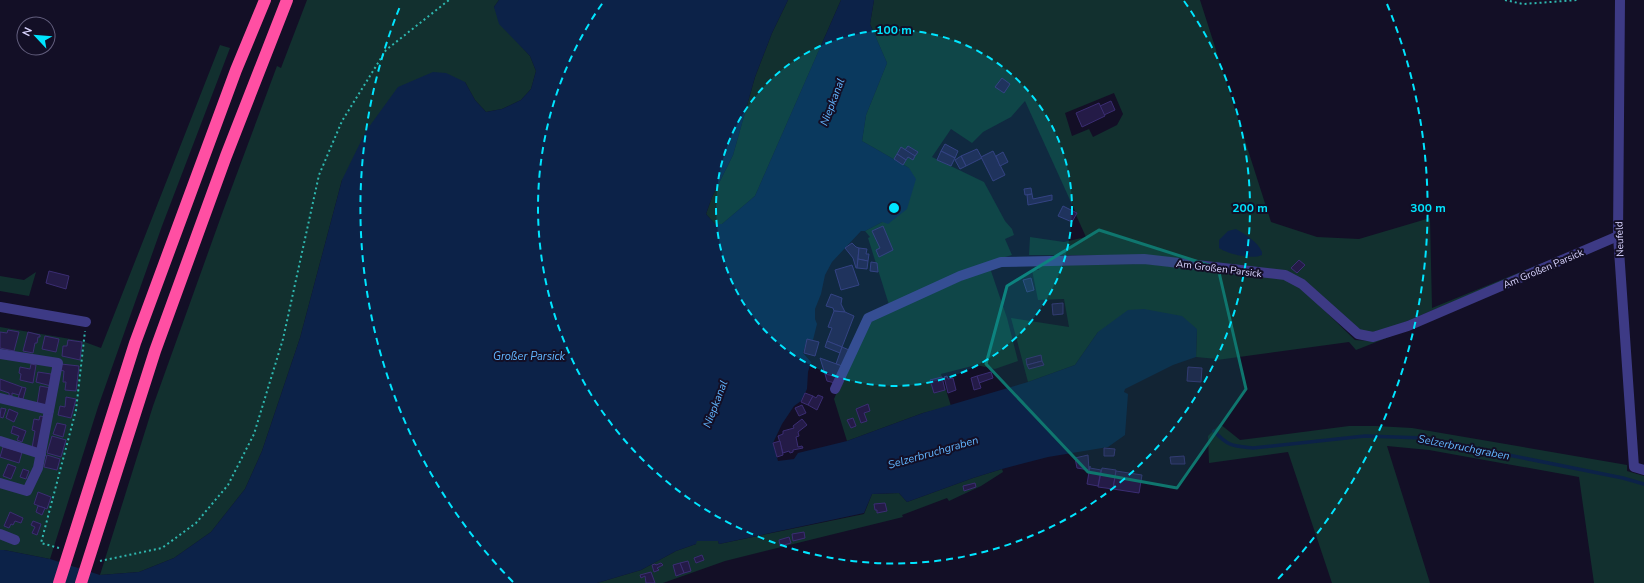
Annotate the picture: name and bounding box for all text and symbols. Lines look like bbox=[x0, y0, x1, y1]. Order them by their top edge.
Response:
north arrow bbox=[16, 16, 56, 56]
text: 100 m bbox=[876, 22, 912, 38]
text: N bbox=[19, 25, 36, 39]
water label: Niepkanal bbox=[817, 76, 848, 128]
text: 200 m bbox=[1232, 200, 1268, 216]
text: 300 m bbox=[1410, 200, 1446, 216]
centre of rings bbox=[887, 201, 901, 215]
street label: Neufeld bbox=[1612, 221, 1628, 257]
street label: Am Großen Parsick bbox=[1501, 245, 1587, 292]
street label: Am Großen Parsick bbox=[1175, 257, 1263, 281]
water label: Großer Parsick bbox=[493, 349, 566, 364]
water label: Niepkanal bbox=[700, 378, 731, 430]
water label: Selzerbruchgraben bbox=[1417, 431, 1511, 464]
water label: Selzerbruchgraben bbox=[886, 432, 980, 473]

